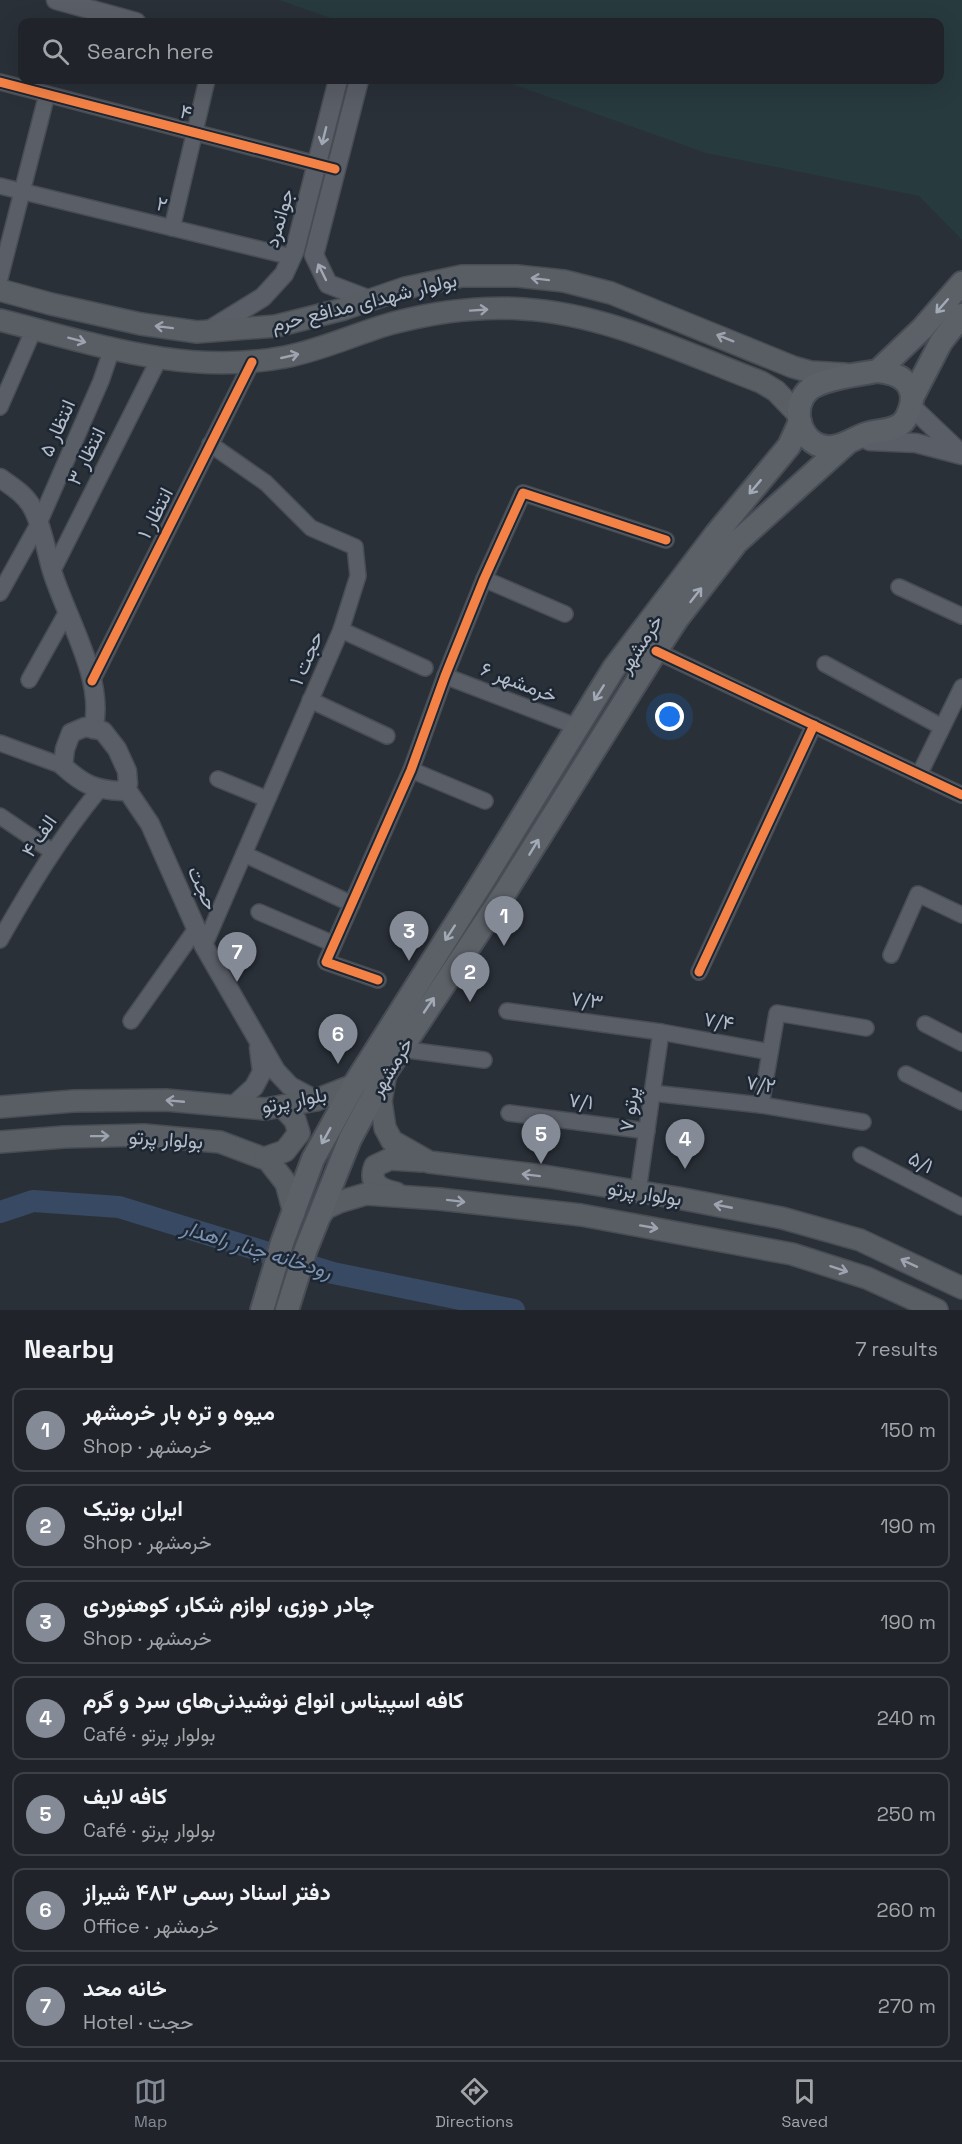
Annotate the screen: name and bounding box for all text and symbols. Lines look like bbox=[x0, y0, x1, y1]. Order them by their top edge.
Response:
search box bbox=[18, 18, 944, 84]
icon: search bbox=[39, 35, 72, 68]
text: Search here bbox=[87, 37, 214, 65]
street label: ۴ bbox=[177, 98, 195, 126]
one-way arrow bbox=[318, 126, 329, 145]
street label: جوانمرد bbox=[258, 186, 300, 250]
street label: ۲ bbox=[154, 190, 170, 218]
one-way arrow bbox=[316, 264, 328, 282]
street label: بولوار شهدای مدافع حرم bbox=[269, 266, 460, 339]
one-way arrow bbox=[531, 273, 551, 284]
one-way arrow bbox=[935, 298, 949, 313]
one-way arrow bbox=[468, 304, 488, 315]
one-way arrow bbox=[154, 322, 174, 333]
one-way arrow bbox=[716, 332, 734, 343]
one-way arrow bbox=[67, 335, 86, 346]
one-way arrow bbox=[280, 349, 299, 361]
street label: انتظار ۵ bbox=[33, 395, 81, 461]
street label: انتظار ۳ bbox=[61, 423, 111, 489]
one-way arrow bbox=[749, 479, 762, 495]
street label: انتظار ۱ bbox=[131, 483, 179, 543]
one-way arrow bbox=[690, 587, 703, 603]
street label: خرمشهر bbox=[611, 610, 669, 679]
street label: حجت ۱ bbox=[283, 627, 329, 689]
street label: خرمشهر ۶ bbox=[477, 656, 561, 708]
one-way arrow bbox=[593, 684, 606, 701]
your location bbox=[655, 702, 684, 731]
street label: ۴ الف bbox=[15, 810, 63, 862]
one-way arrow bbox=[528, 839, 540, 856]
street label: حجت bbox=[182, 862, 224, 914]
pin: 1 bbox=[484, 896, 524, 946]
pin: 3 bbox=[390, 912, 428, 961]
one-way arrow bbox=[443, 924, 455, 941]
pin: 7 bbox=[218, 932, 256, 982]
pin: 2 bbox=[450, 952, 490, 1002]
street label: ۷/۳ bbox=[569, 985, 605, 1015]
one-way arrow bbox=[424, 997, 436, 1014]
street label: ۷/۴ bbox=[702, 1006, 736, 1036]
pin: 6 bbox=[318, 1014, 358, 1064]
street label: خرمشهر bbox=[363, 1033, 419, 1102]
street label: ۷/۲ bbox=[745, 1069, 777, 1099]
street label: بلوار پرتو bbox=[259, 1081, 329, 1120]
street label: پرتو ۷ bbox=[613, 1085, 646, 1133]
street label: ۷/۱ bbox=[567, 1086, 595, 1116]
one-way arrow bbox=[165, 1095, 185, 1106]
pin: 5 bbox=[522, 1114, 560, 1164]
pin: 4 bbox=[666, 1120, 704, 1169]
street label: بولوار پرتو bbox=[128, 1123, 204, 1156]
one-way arrow bbox=[320, 1127, 332, 1144]
one-way arrow bbox=[90, 1130, 110, 1142]
street label: ۵/۱ bbox=[904, 1145, 938, 1179]
one-way arrow bbox=[522, 1169, 541, 1180]
street label: بولوار پرتو bbox=[606, 1174, 684, 1213]
one-way arrow bbox=[446, 1196, 465, 1207]
one-way arrow bbox=[714, 1200, 734, 1211]
water label: رودخانه چنار راهدار bbox=[176, 1213, 335, 1286]
one-way arrow bbox=[639, 1222, 658, 1233]
one-way arrow bbox=[900, 1257, 918, 1268]
one-way arrow bbox=[829, 1264, 848, 1275]
text: Nearby bbox=[24, 1332, 114, 1366]
text: 7 results bbox=[855, 1336, 938, 1362]
text: میوه و تره بار خرمشهر bbox=[83, 1398, 275, 1426]
text: 1 bbox=[41, 1417, 50, 1443]
text: 150 m bbox=[881, 1417, 936, 1443]
text: Shop · خرمشهر bbox=[83, 1433, 212, 1459]
text: ایران بوتیک bbox=[83, 1494, 183, 1522]
text: 2 bbox=[40, 1513, 51, 1539]
text: 190 m bbox=[880, 1513, 936, 1539]
text: Shop · خرمشهر bbox=[83, 1529, 212, 1555]
text: چادر دوزی، لوازم شکار، کوهنوردی bbox=[83, 1590, 374, 1618]
text: 3 bbox=[39, 1609, 52, 1635]
text: 190 m bbox=[880, 1609, 936, 1635]
text: Shop · خرمشهر bbox=[83, 1625, 212, 1651]
text: كافه اسپیناس انواع نوشیدنی‌های سرد و گرم bbox=[83, 1686, 464, 1714]
text: 4 bbox=[39, 1705, 52, 1731]
text: 240 m bbox=[877, 1705, 936, 1731]
text: Café · بولوار پرتو bbox=[83, 1721, 215, 1747]
text: کافه لایف bbox=[83, 1782, 167, 1810]
text: 5 bbox=[40, 1801, 52, 1827]
text: 250 m bbox=[877, 1801, 936, 1827]
text: Café · بولوار پرتو bbox=[83, 1817, 215, 1843]
text: دفتر اسناد رسمی ۴۸۳ شیراز bbox=[83, 1878, 331, 1906]
text: 6 bbox=[39, 1897, 52, 1923]
text: 260 m bbox=[877, 1897, 936, 1923]
text: Office · خرمشهر bbox=[83, 1913, 219, 1939]
text: خانه محد bbox=[83, 1974, 167, 2002]
text: 7 bbox=[40, 1993, 51, 2019]
text: 270 m bbox=[878, 1993, 936, 2019]
text: Hotel · حجت bbox=[83, 2009, 193, 2035]
tab: Map bbox=[134, 2075, 167, 2132]
tab: Directions bbox=[435, 2075, 514, 2132]
tab: Saved bbox=[781, 2075, 828, 2132]

